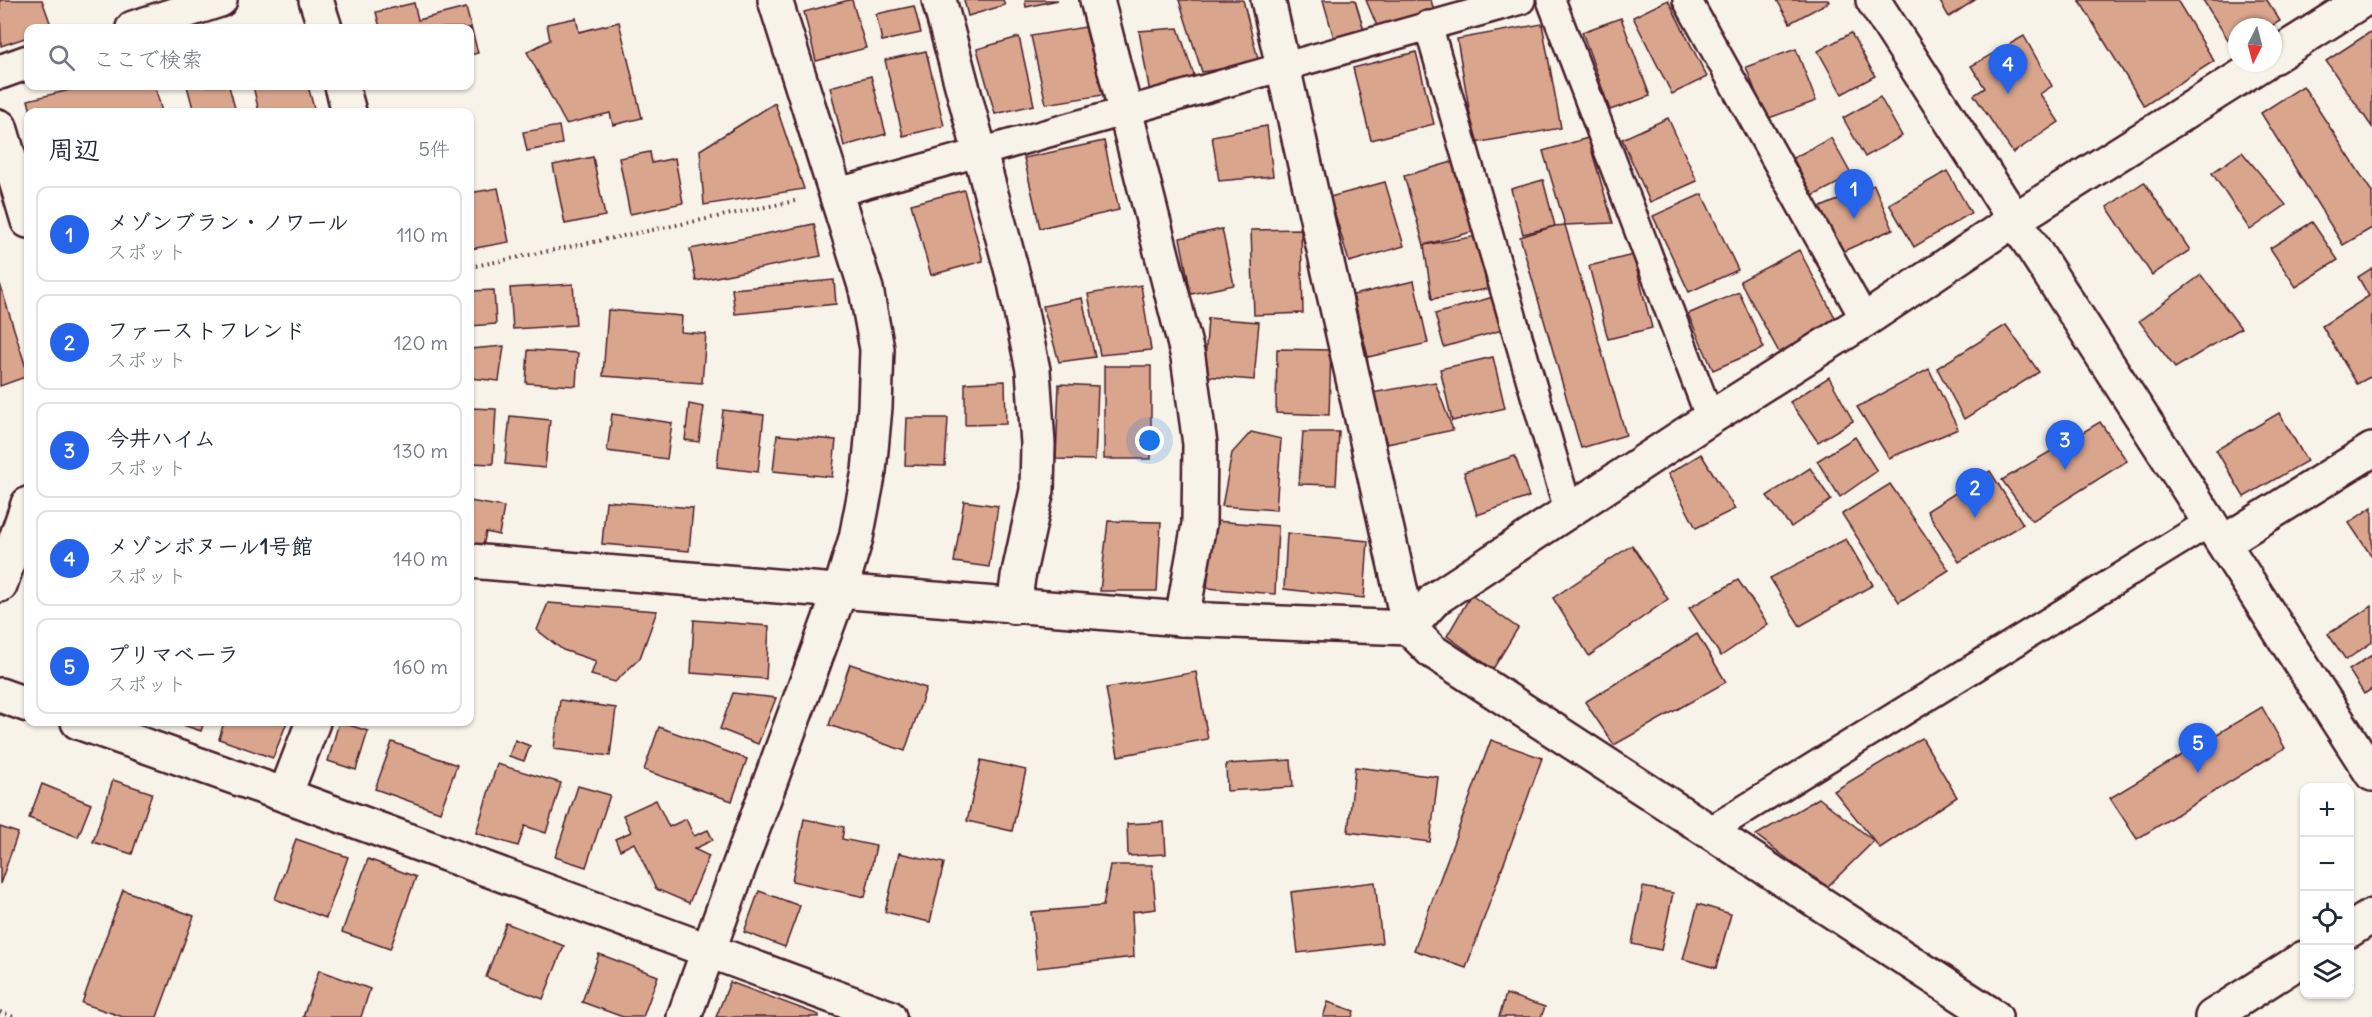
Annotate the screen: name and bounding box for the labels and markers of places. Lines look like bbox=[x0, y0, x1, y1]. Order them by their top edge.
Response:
pin: 4 bbox=[1988, 44, 2028, 94]
pin: 1 bbox=[1834, 170, 1874, 219]
pin: 3 bbox=[2046, 420, 2084, 470]
pin: 2 bbox=[1956, 468, 1994, 518]
pin: 5 bbox=[2178, 724, 2218, 773]

